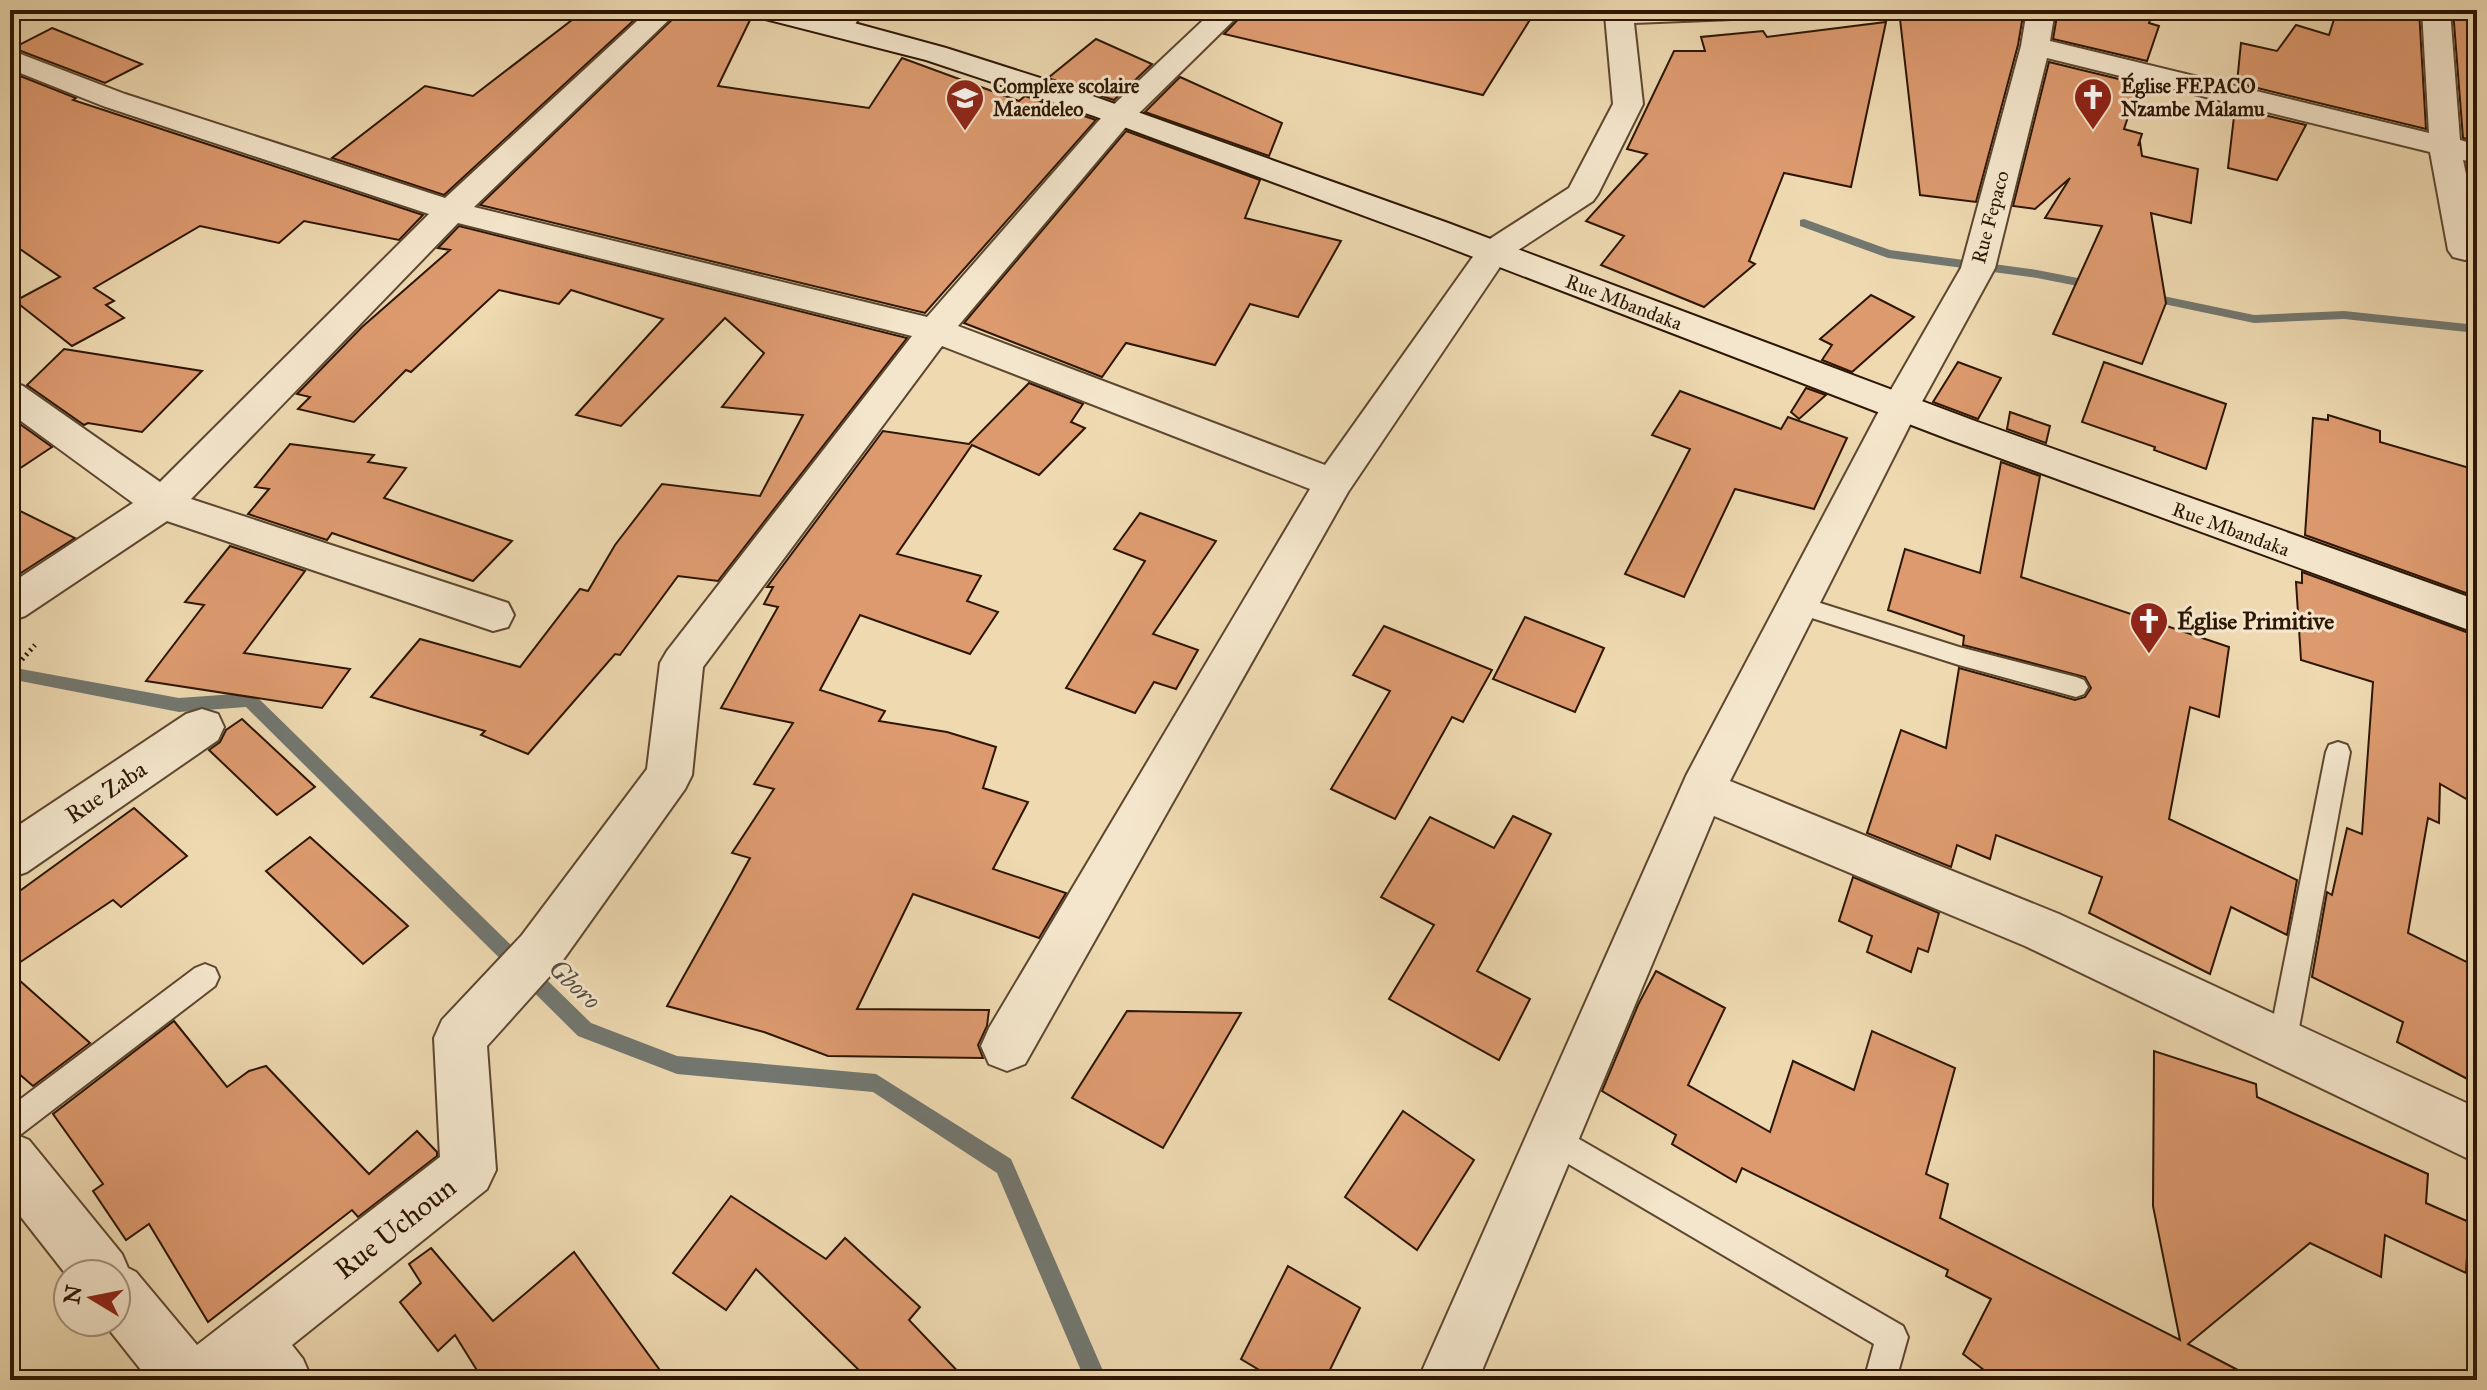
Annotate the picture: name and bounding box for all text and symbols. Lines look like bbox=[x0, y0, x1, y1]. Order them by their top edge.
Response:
place label: Église FEPACO Nzambe Malamu bbox=[2121, 72, 2265, 121]
place label: Complexe scolaire Maendeleo bbox=[993, 74, 1140, 121]
church icon: Église FEPACO Nzambe Malamu bbox=[2072, 76, 2114, 131]
school or university icon: Complexe scolaire Maendeleo bbox=[944, 77, 986, 132]
street label: Rue Fepaco bbox=[1966, 168, 2014, 266]
street label: Rue Mbandaka bbox=[1562, 269, 1686, 335]
street label: Rue Mbandaka bbox=[2169, 497, 2293, 561]
church icon: Église Primitive bbox=[2128, 600, 2170, 655]
place label: Église Primitive bbox=[2177, 605, 2334, 636]
street label: Rue Zaba bbox=[60, 753, 153, 830]
water label: Gboro bbox=[542, 952, 608, 1016]
street label: Rue Uchoun bbox=[327, 1170, 463, 1286]
north arrow bbox=[52, 1258, 132, 1338]
text: N bbox=[58, 1283, 88, 1306]

